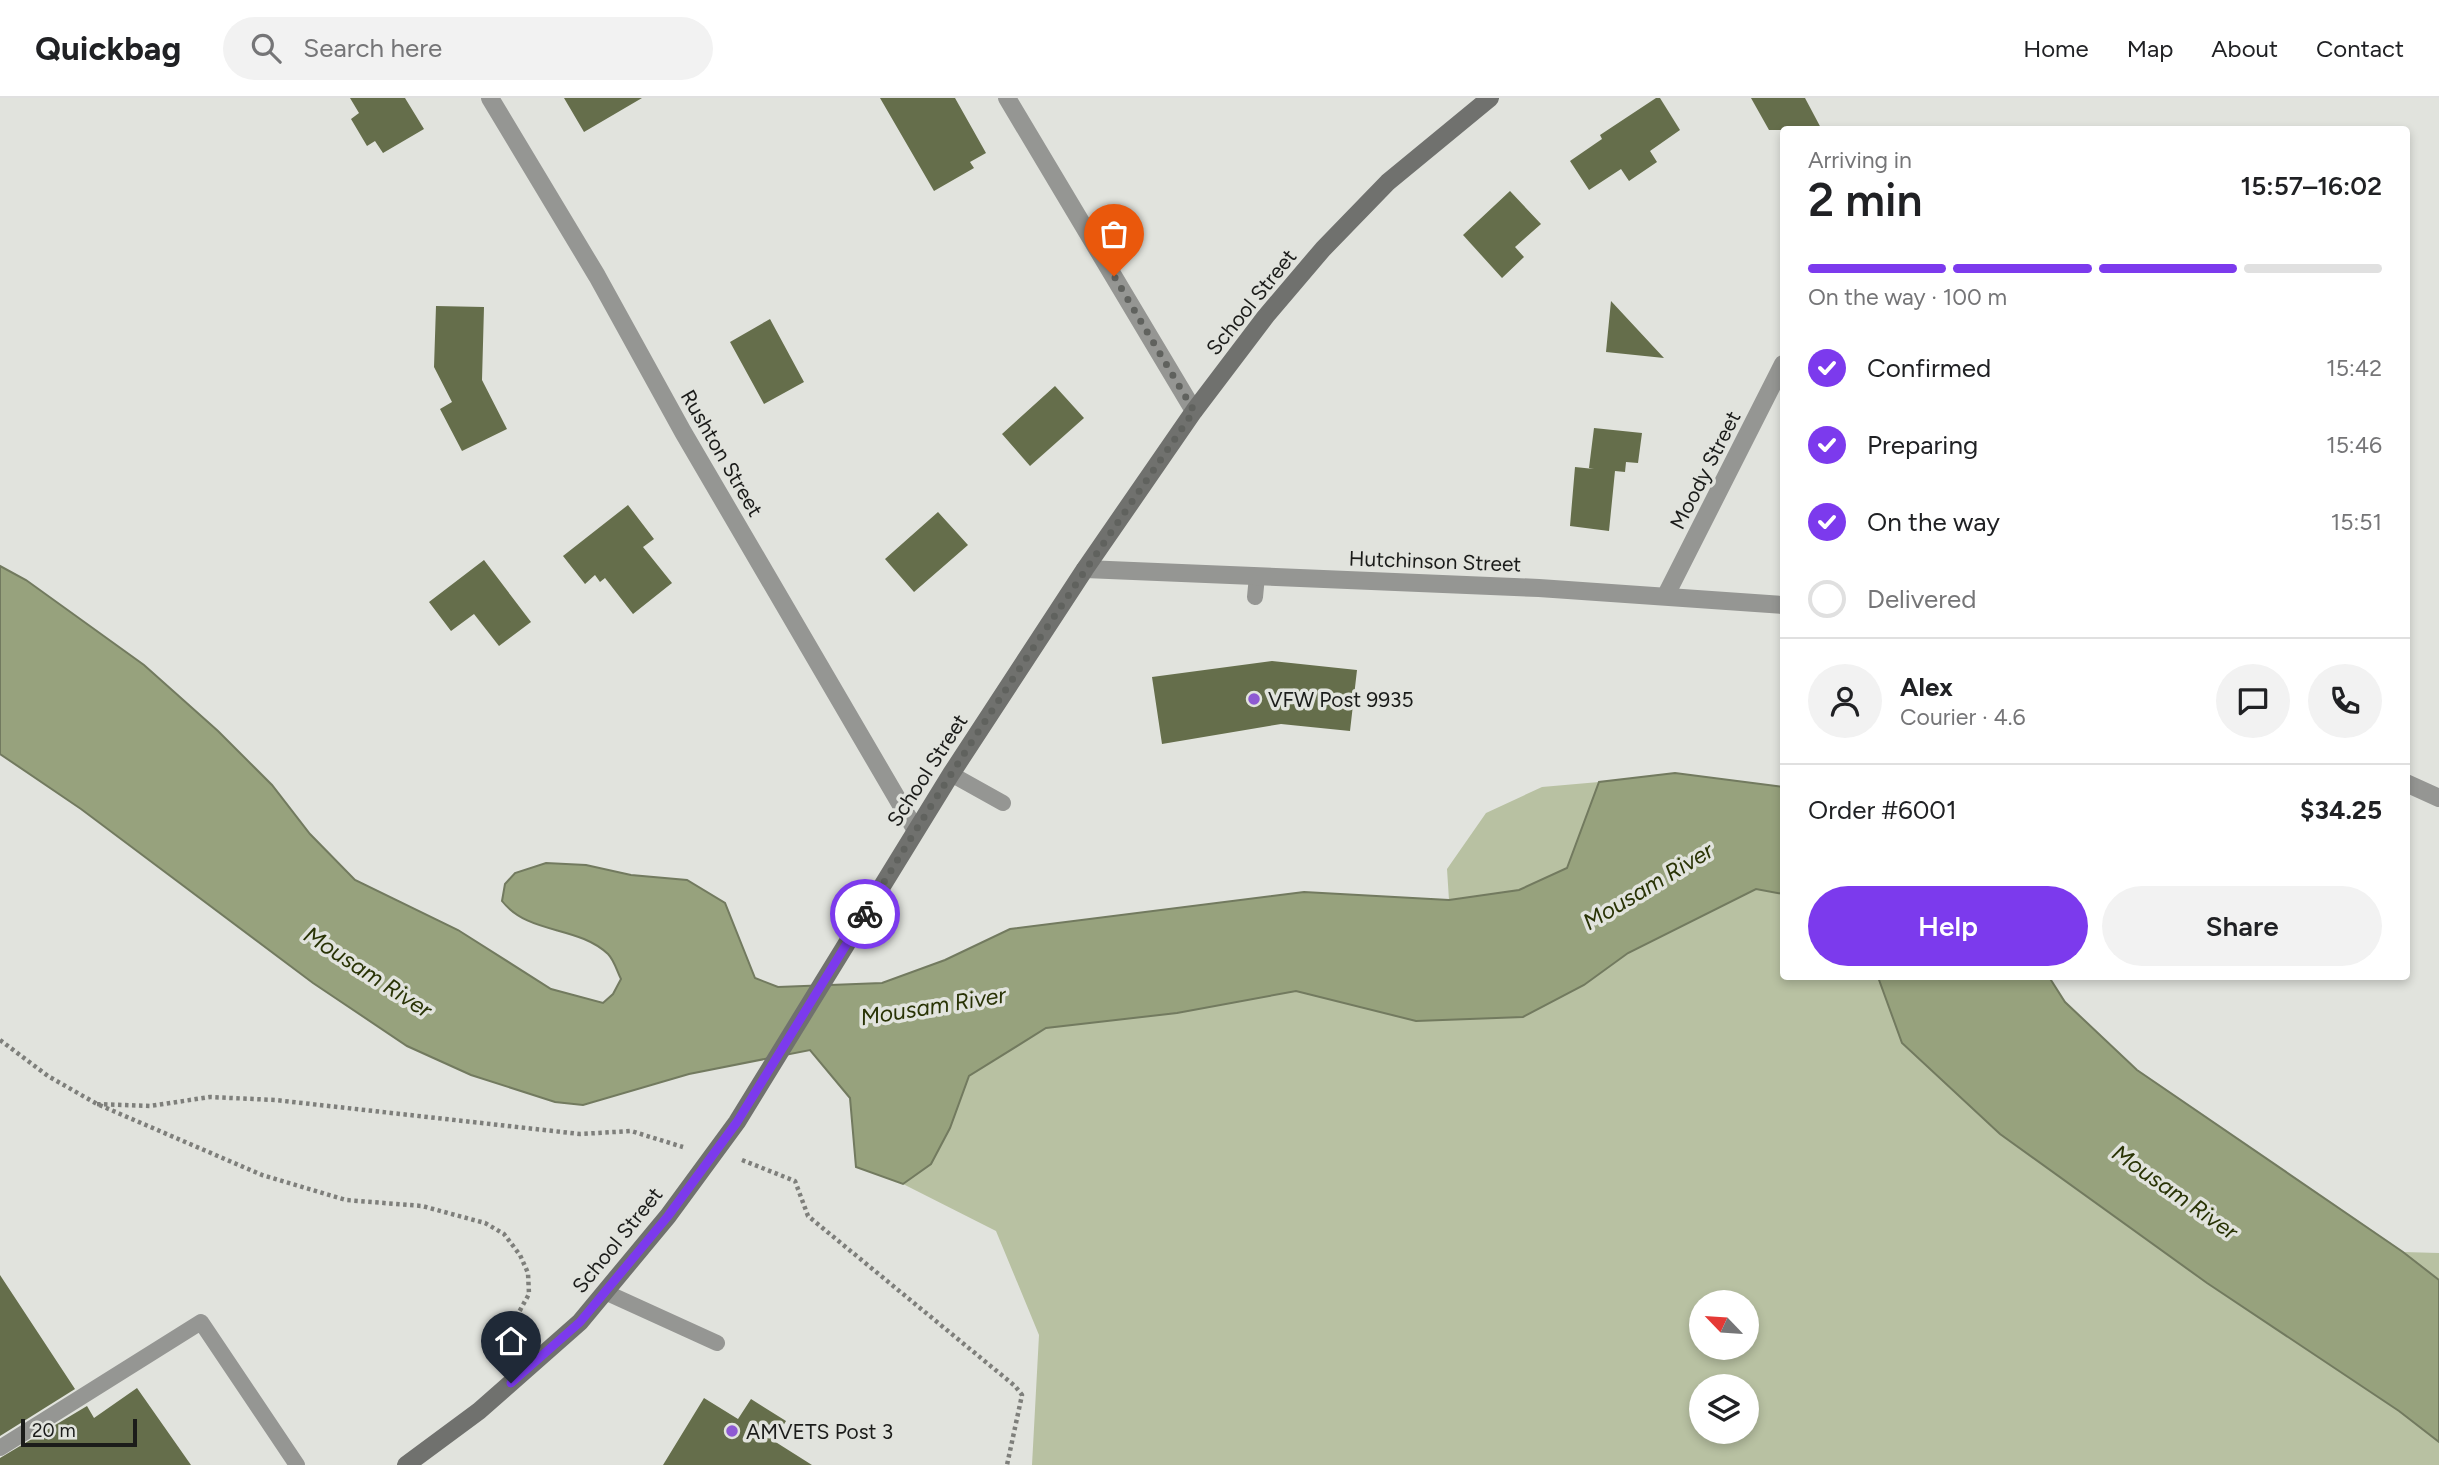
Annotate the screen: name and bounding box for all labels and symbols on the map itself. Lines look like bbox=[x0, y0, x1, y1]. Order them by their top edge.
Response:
pin bbox=[1084, 204, 1144, 276]
street label: School Street bbox=[1201, 244, 1301, 360]
street label: Rushton Street bbox=[676, 385, 768, 521]
street label: Moody Street bbox=[1664, 407, 1746, 533]
street label: Hutchinson Street bbox=[1348, 545, 1522, 577]
place label: VFW Post 9935 bbox=[1268, 687, 1414, 712]
marker: VFW Post 9935 bbox=[1246, 691, 1262, 707]
street label: School Street bbox=[881, 709, 973, 831]
water label: Mousam River bbox=[1578, 836, 1719, 936]
courier bbox=[830, 879, 900, 949]
water label: Mousam River bbox=[299, 920, 438, 1024]
water label: Mousam River bbox=[858, 980, 1009, 1031]
water label: Mousam River bbox=[2107, 1138, 2244, 1246]
street label: School Street bbox=[567, 1182, 667, 1298]
north arrow bbox=[1689, 1290, 1759, 1360]
pin bbox=[481, 1311, 541, 1383]
scale bar bbox=[21, 1416, 136, 1448]
place label: AMVETS Post 3 bbox=[746, 1419, 893, 1444]
marker: AMVETS Post 3 bbox=[724, 1423, 740, 1439]

